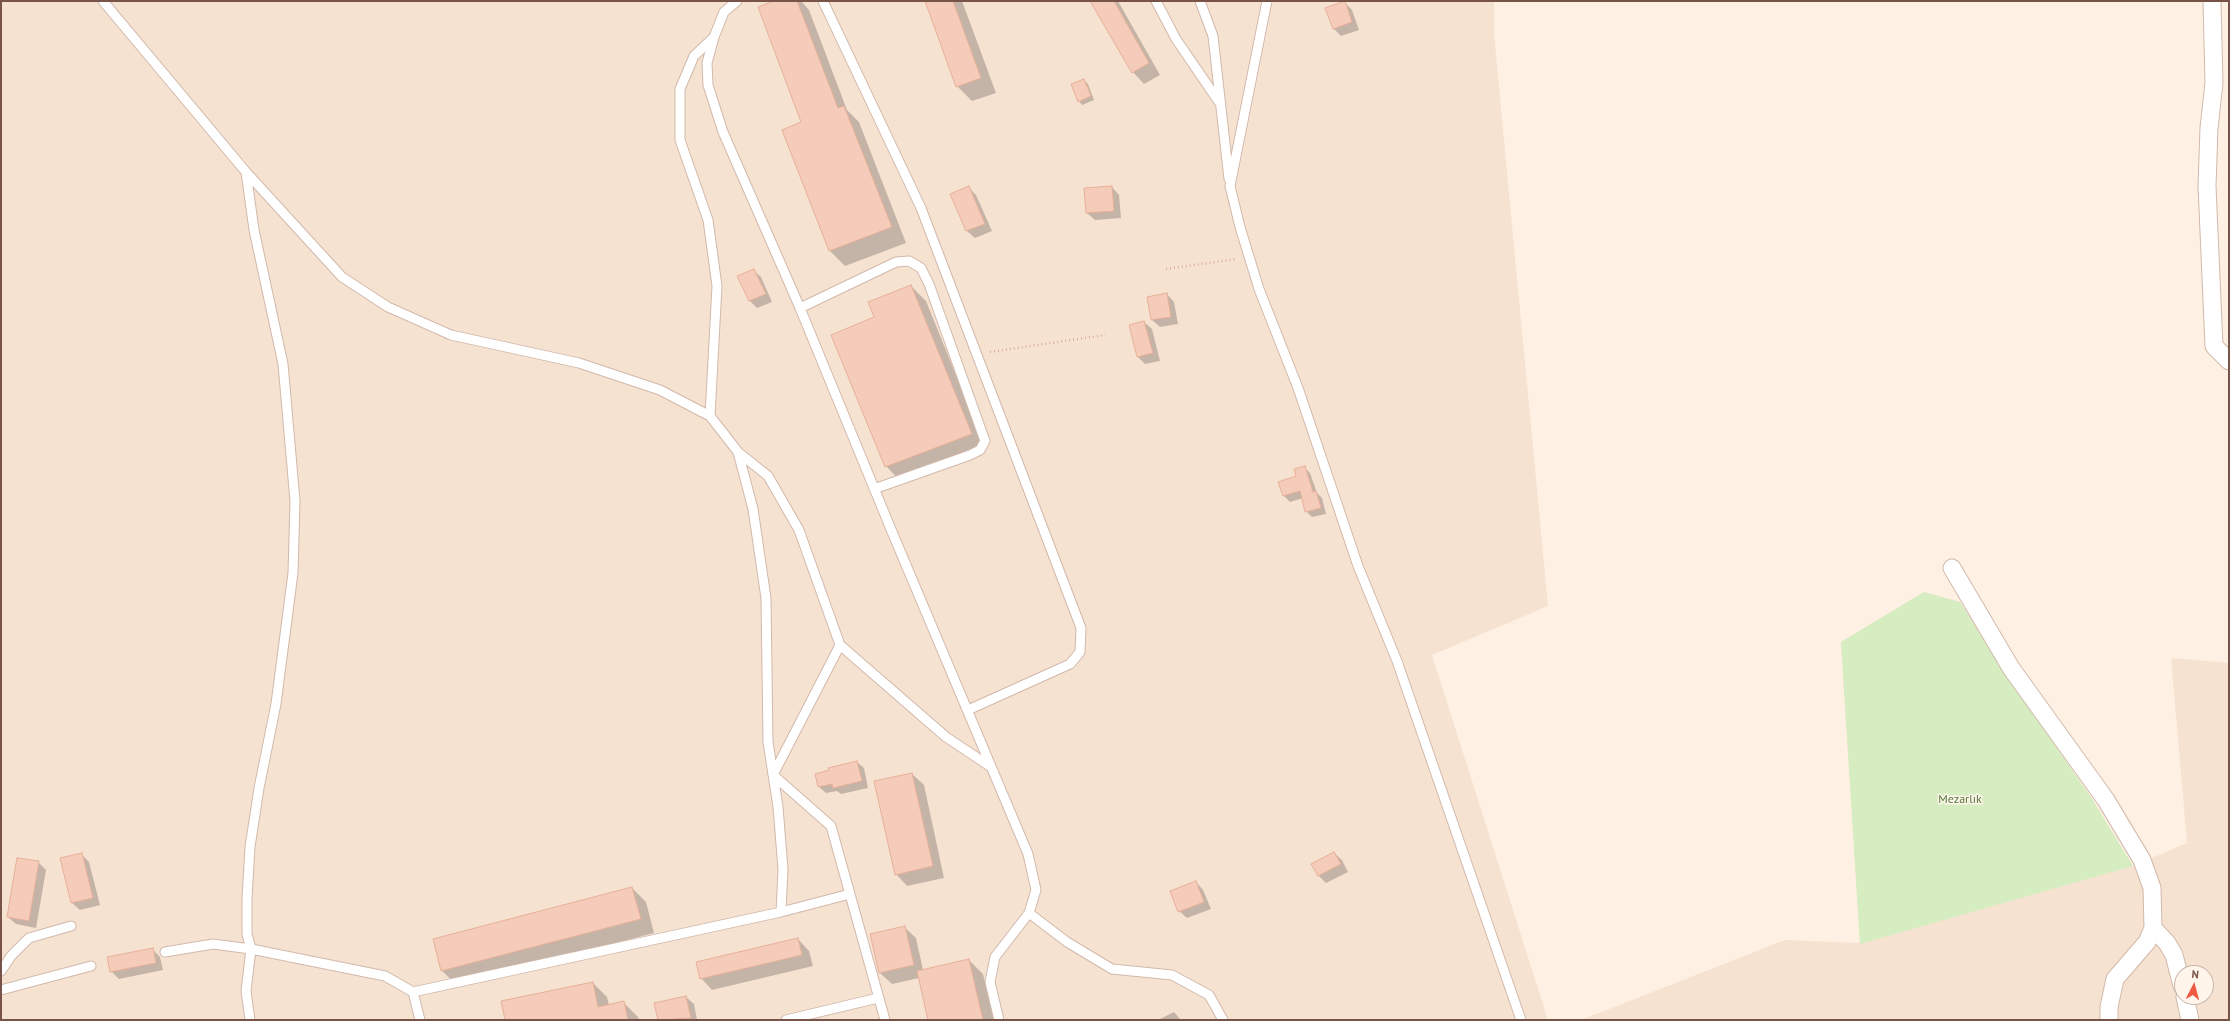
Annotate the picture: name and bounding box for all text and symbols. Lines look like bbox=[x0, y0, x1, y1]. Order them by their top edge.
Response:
park label: Mezarlık bbox=[1938, 793, 1982, 807]
north arrow bbox=[2174, 965, 2214, 1005]
text: N bbox=[2191, 967, 2199, 981]

